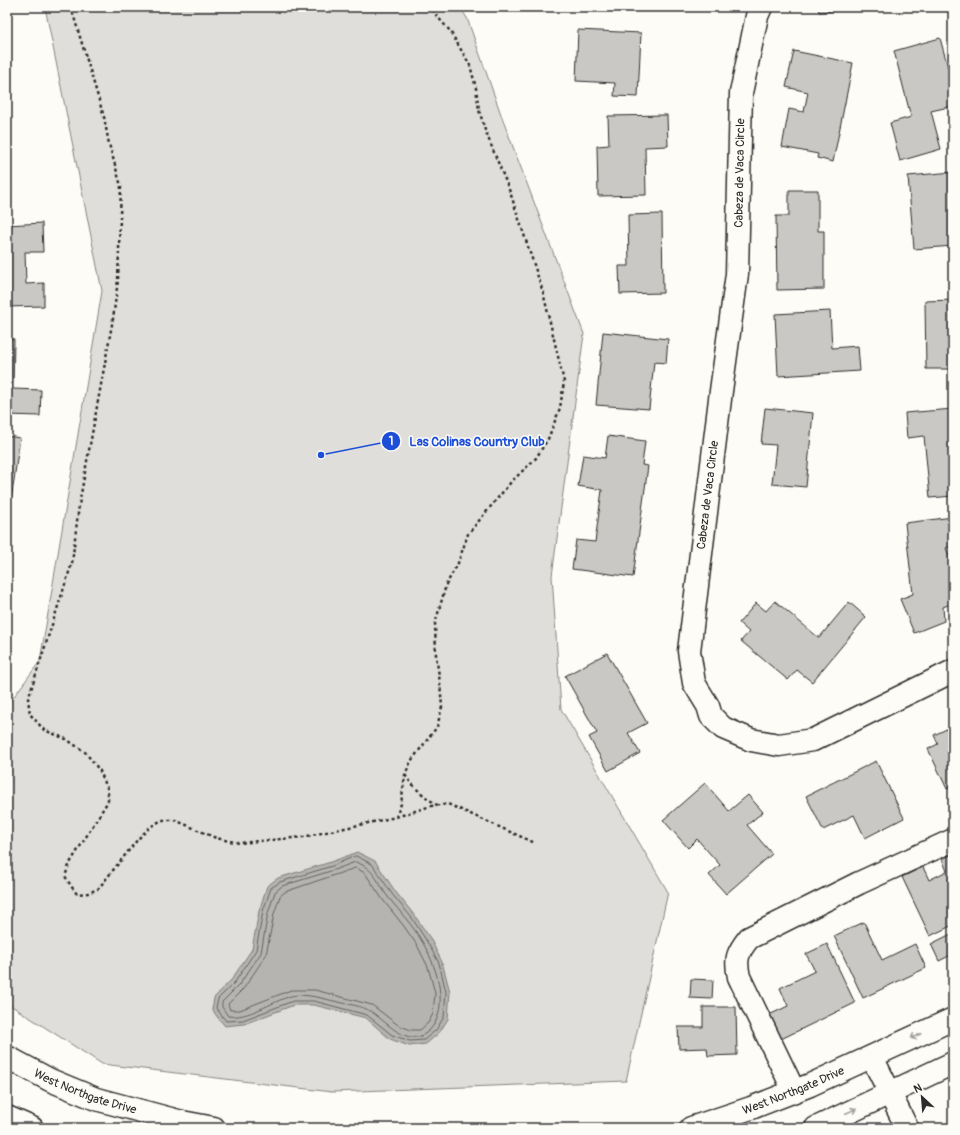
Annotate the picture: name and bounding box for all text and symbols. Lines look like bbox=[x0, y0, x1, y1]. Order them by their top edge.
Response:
street label: Cabeza de Vaca Circle bbox=[732, 118, 748, 228]
callout: Las Colinas Country Club bbox=[381, 429, 552, 454]
text: 1 bbox=[389, 434, 393, 449]
text: Las Colinas Country Club bbox=[409, 434, 545, 450]
street label: Cabeza de Vaca Circle bbox=[694, 440, 722, 550]
one-way arrow bbox=[910, 1033, 922, 1040]
street label: West Northgate Drive bbox=[740, 1063, 847, 1118]
street label: West Northgate Drive bbox=[31, 1065, 138, 1117]
north arrow bbox=[902, 1077, 942, 1117]
text: N bbox=[912, 1081, 925, 1096]
one-way arrow bbox=[845, 1107, 857, 1114]

